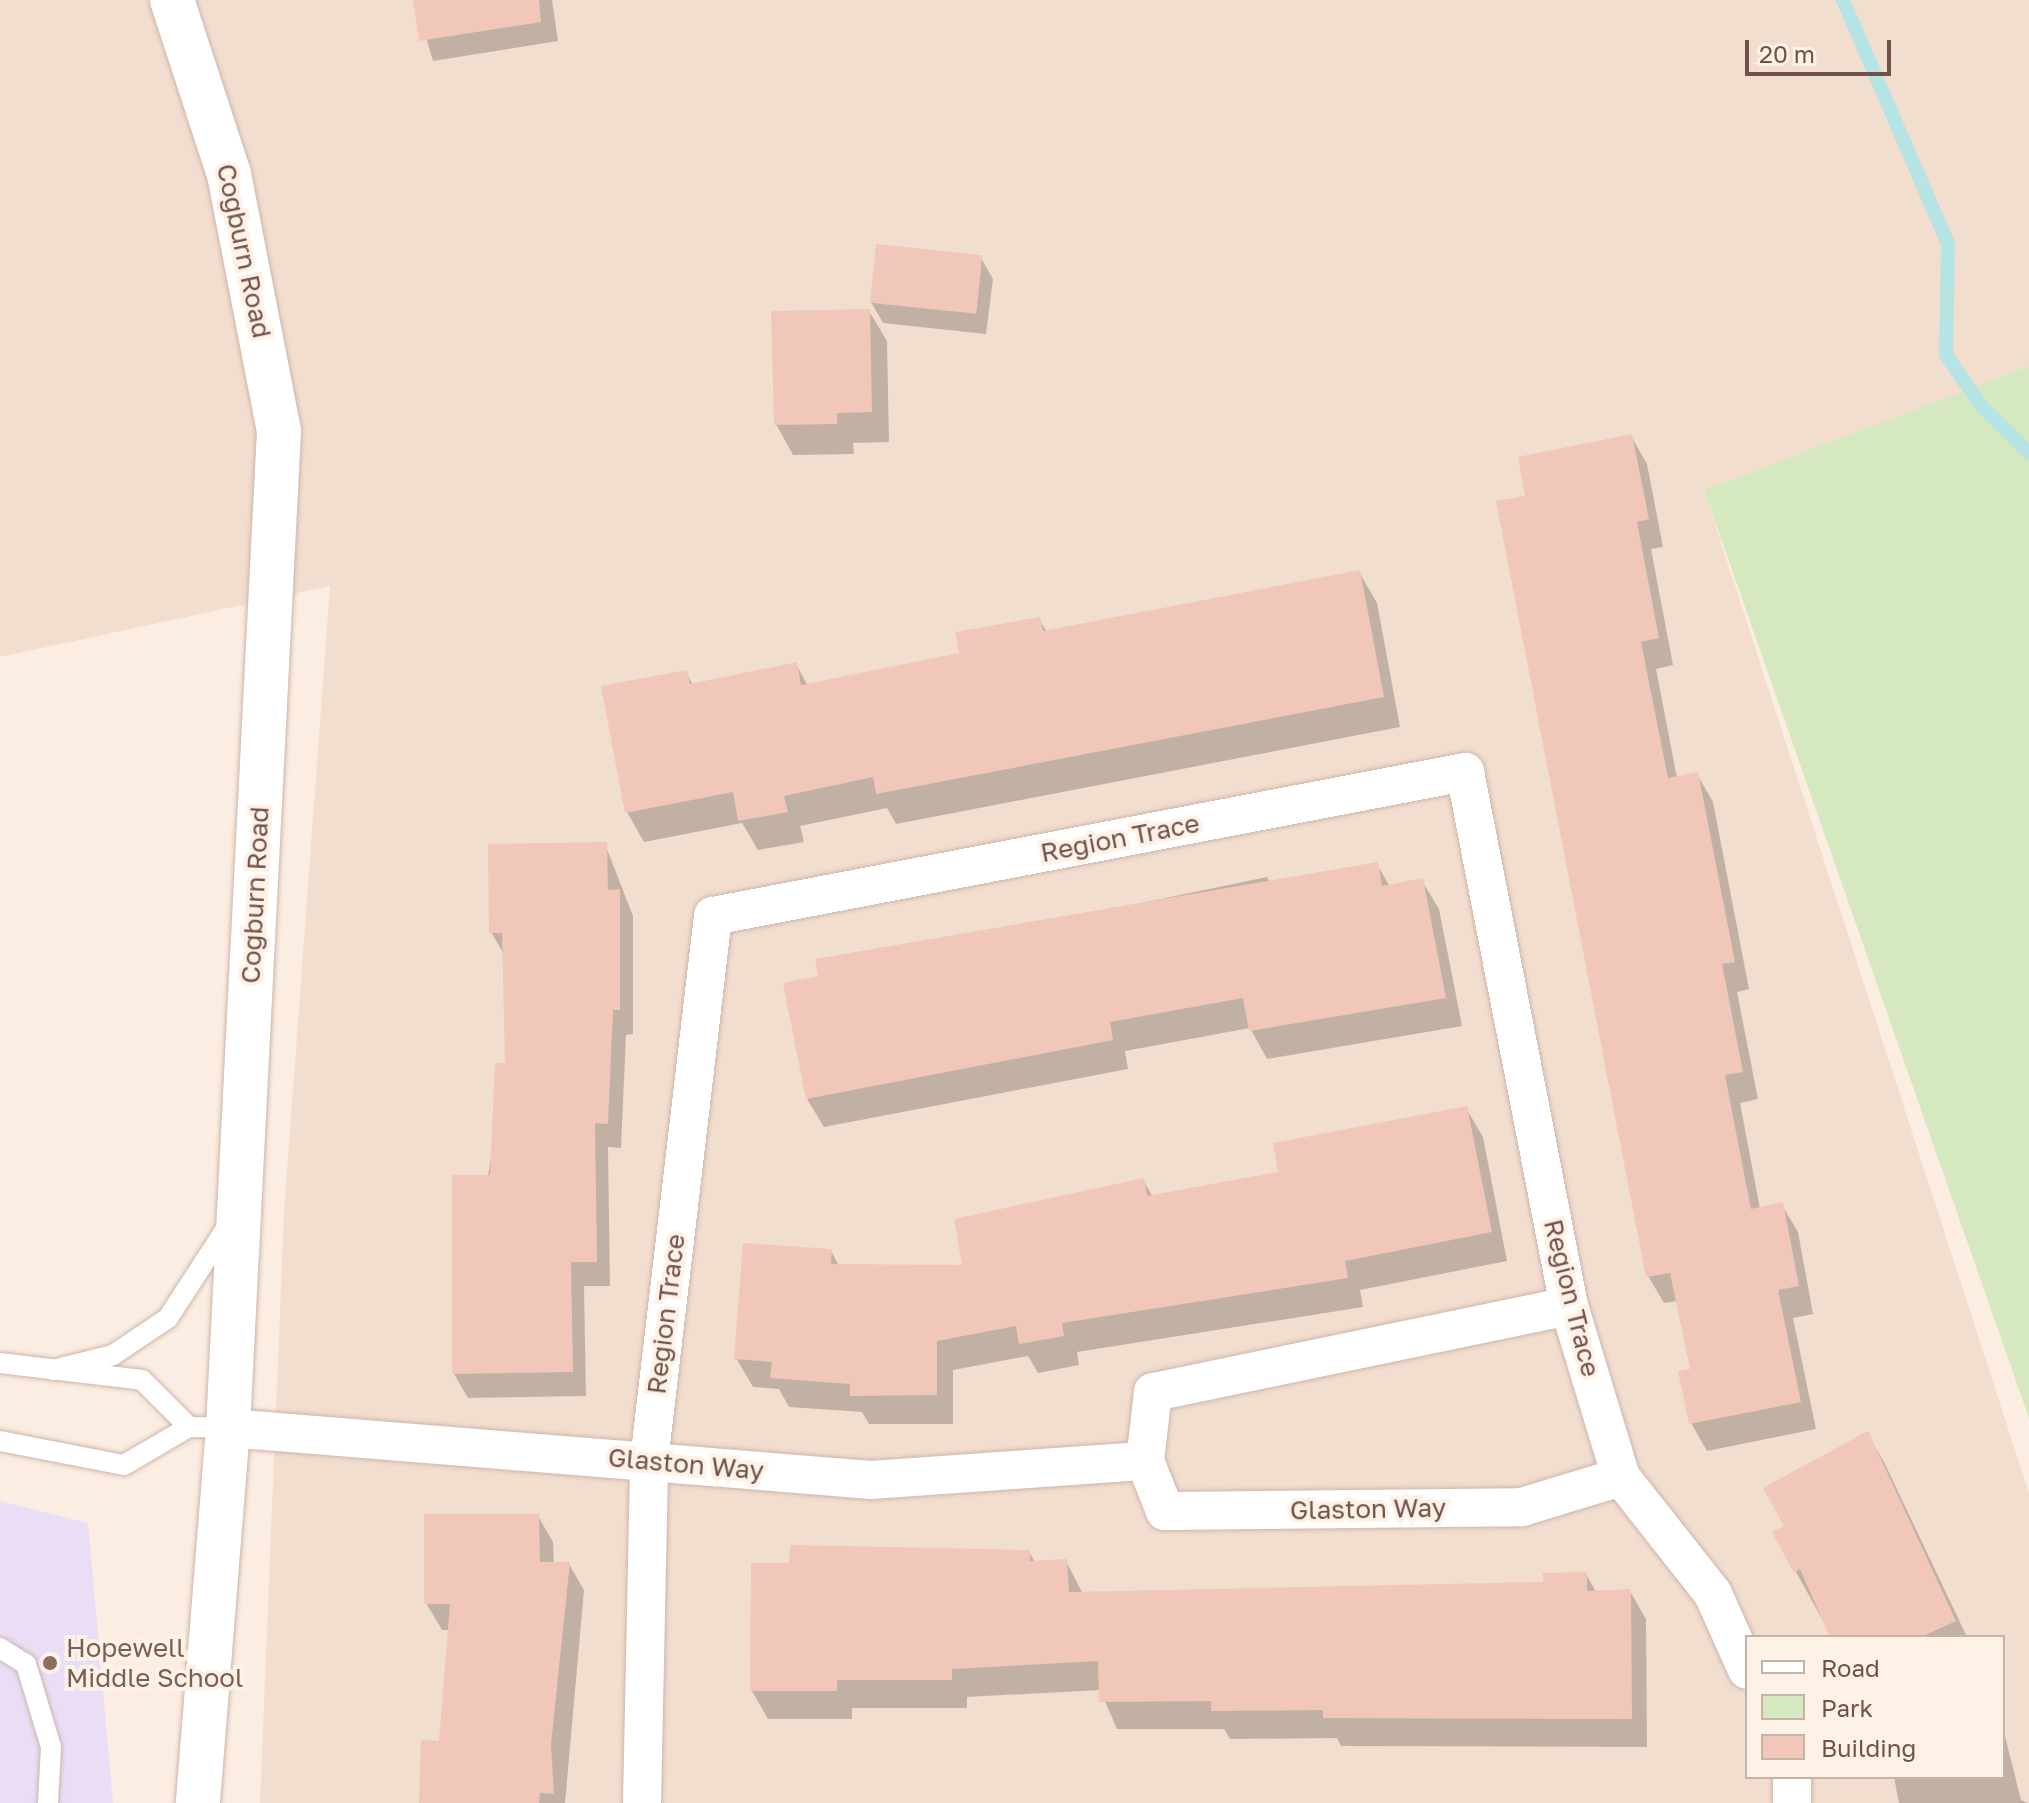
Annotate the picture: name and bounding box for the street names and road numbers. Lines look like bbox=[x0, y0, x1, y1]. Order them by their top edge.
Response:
street label: Cogburn Road bbox=[210, 161, 278, 341]
street label: Cogburn Road bbox=[235, 806, 275, 984]
street label: Region Trace bbox=[1038, 807, 1202, 869]
street label: Region Trace bbox=[1537, 1216, 1607, 1380]
street label: Region Trace bbox=[641, 1232, 691, 1396]
street label: Glaston Way bbox=[607, 1442, 765, 1486]
street label: Glaston Way bbox=[1290, 1492, 1446, 1526]

